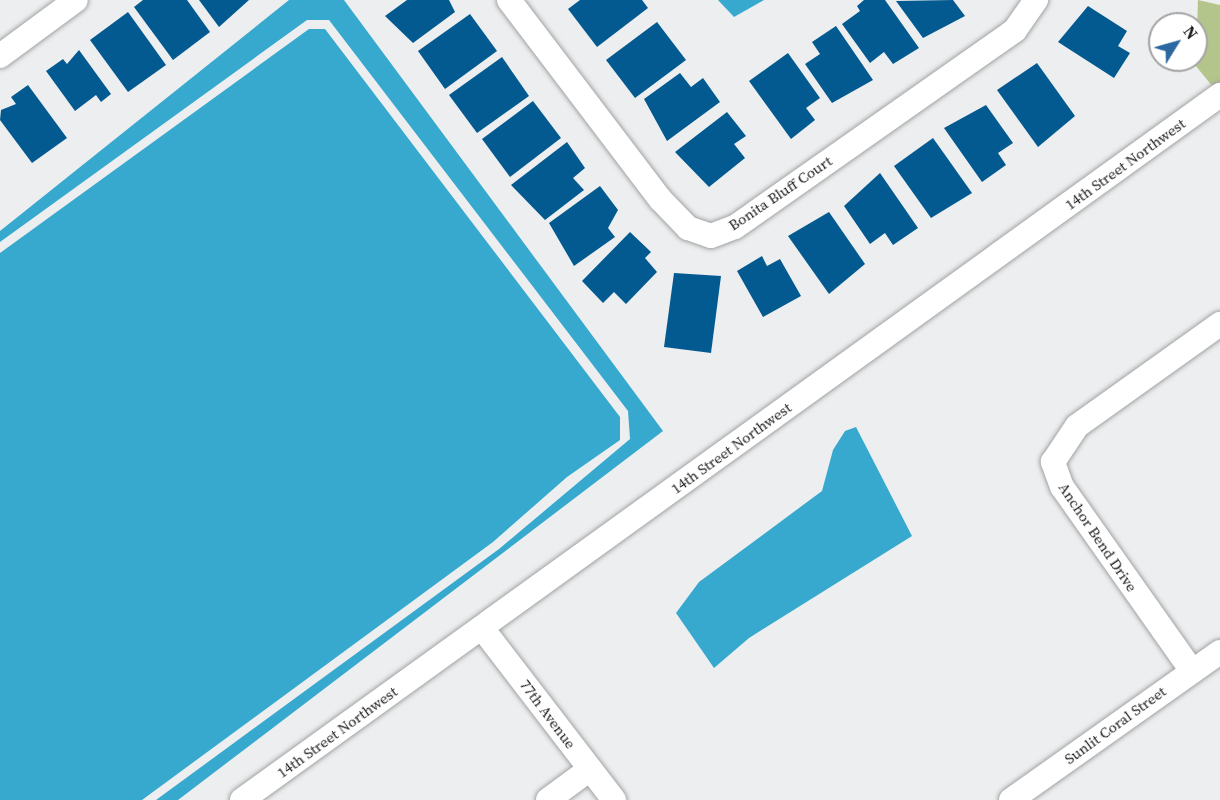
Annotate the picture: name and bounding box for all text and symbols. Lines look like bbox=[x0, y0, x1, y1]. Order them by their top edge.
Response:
north arrow bbox=[1148, 12, 1208, 72]
text: N bbox=[1178, 21, 1203, 44]
street label: 14th Street Northwest bbox=[1061, 114, 1189, 214]
street label: Bonita Bluff Court bbox=[725, 152, 835, 234]
street label: 14th Street Northwest bbox=[667, 398, 795, 498]
street label: Anchor Bend Drive bbox=[1055, 479, 1141, 595]
street label: 77th Avenue bbox=[516, 676, 580, 752]
street label: 14th Street Northwest bbox=[273, 682, 401, 782]
street label: Sunlit Coral Street bbox=[1061, 682, 1169, 768]

